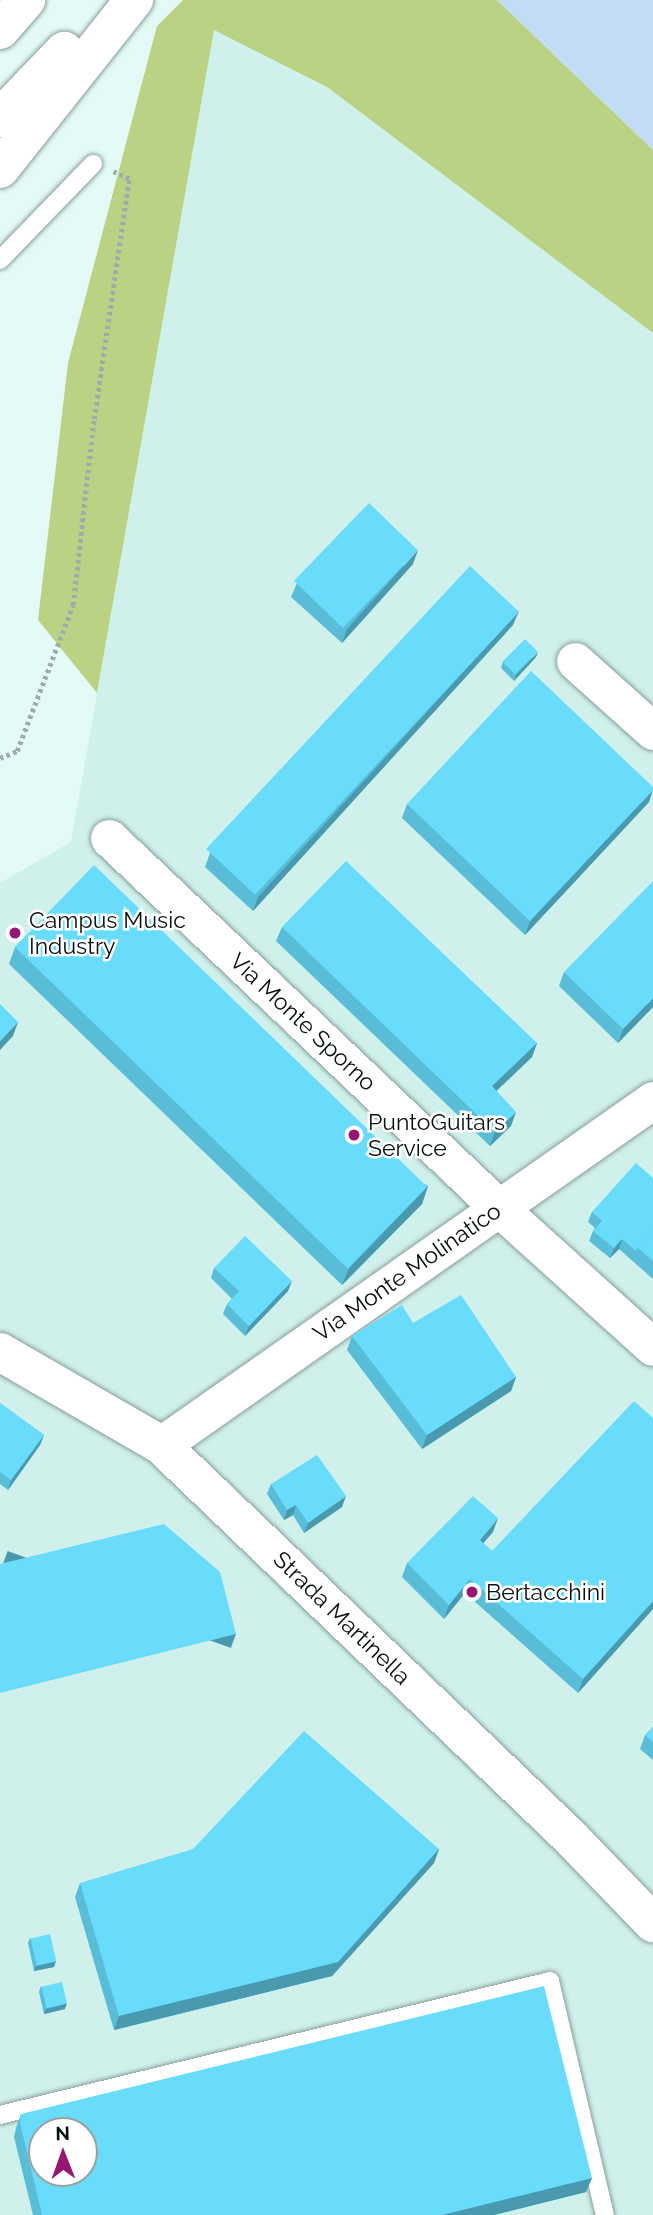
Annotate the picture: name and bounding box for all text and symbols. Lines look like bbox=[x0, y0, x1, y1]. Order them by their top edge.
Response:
place label: Campus Music Industry bbox=[29, 906, 186, 960]
marker: Campus Music Industry bbox=[7, 925, 23, 941]
street label: Via Monte Sporno bbox=[224, 947, 382, 1097]
place label: PuntoGuitars Service bbox=[368, 1108, 505, 1162]
marker: PuntoGuitars Service bbox=[346, 1127, 362, 1143]
street label: Via Monte Molinatico bbox=[308, 1197, 506, 1347]
street label: Strada Martinella bbox=[268, 1546, 416, 1690]
place label: Bertacchini bbox=[486, 1578, 605, 1606]
marker: Bertacchini bbox=[464, 1584, 480, 1600]
north arrow bbox=[28, 2117, 98, 2187]
text: N bbox=[55, 2122, 70, 2144]

